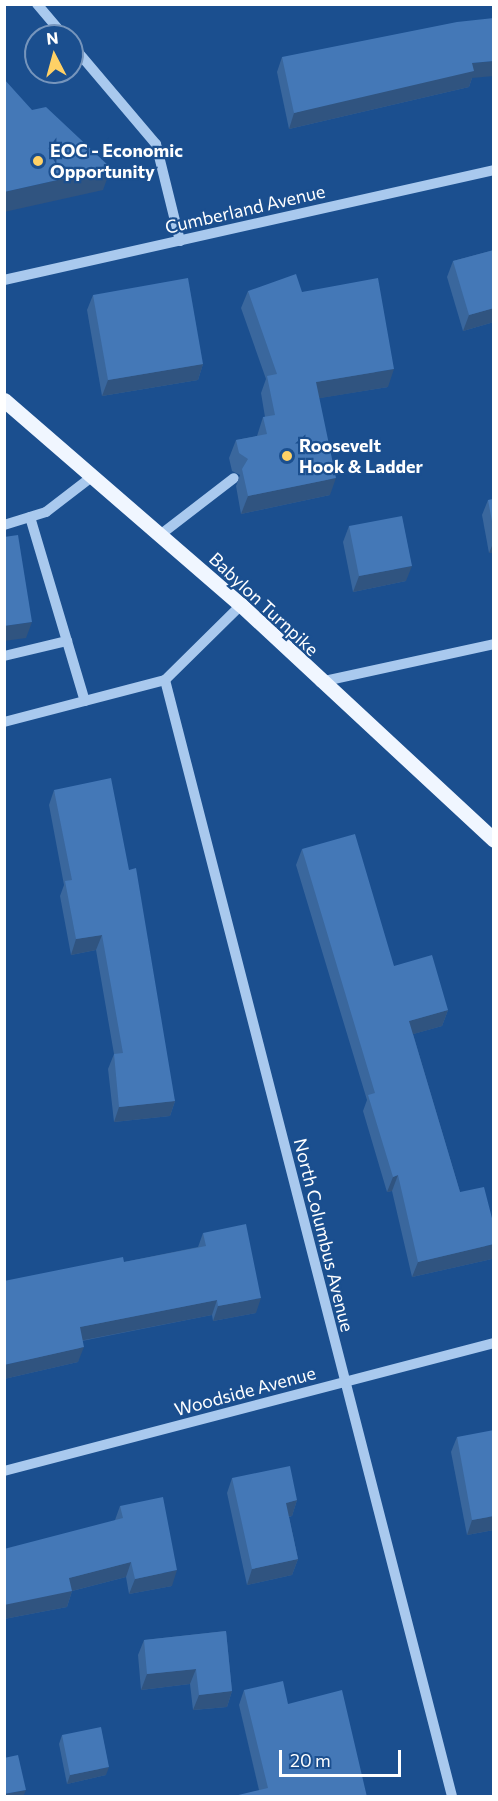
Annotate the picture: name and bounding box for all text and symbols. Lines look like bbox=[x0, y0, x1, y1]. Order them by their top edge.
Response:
north arrow bbox=[24, 24, 84, 84]
text: N bbox=[45, 28, 59, 48]
place label: EOC - Economic Opportunity bbox=[50, 140, 183, 182]
marker: EOC - Economic Opportunity bbox=[31, 154, 45, 168]
street label: Cumberland Avenue bbox=[163, 180, 327, 238]
place label: Roosevelt Hook & Ladder bbox=[299, 435, 423, 478]
marker: Roosevelt Hook & Ladder bbox=[280, 449, 294, 463]
street label: Babylon Turnpike bbox=[205, 548, 323, 660]
street label: North Columbus Avenue bbox=[290, 1136, 358, 1334]
street label: Woodside Avenue bbox=[172, 1362, 318, 1420]
scale bar bbox=[282, 1738, 404, 1776]
text: 20 m bbox=[290, 1749, 331, 1771]

